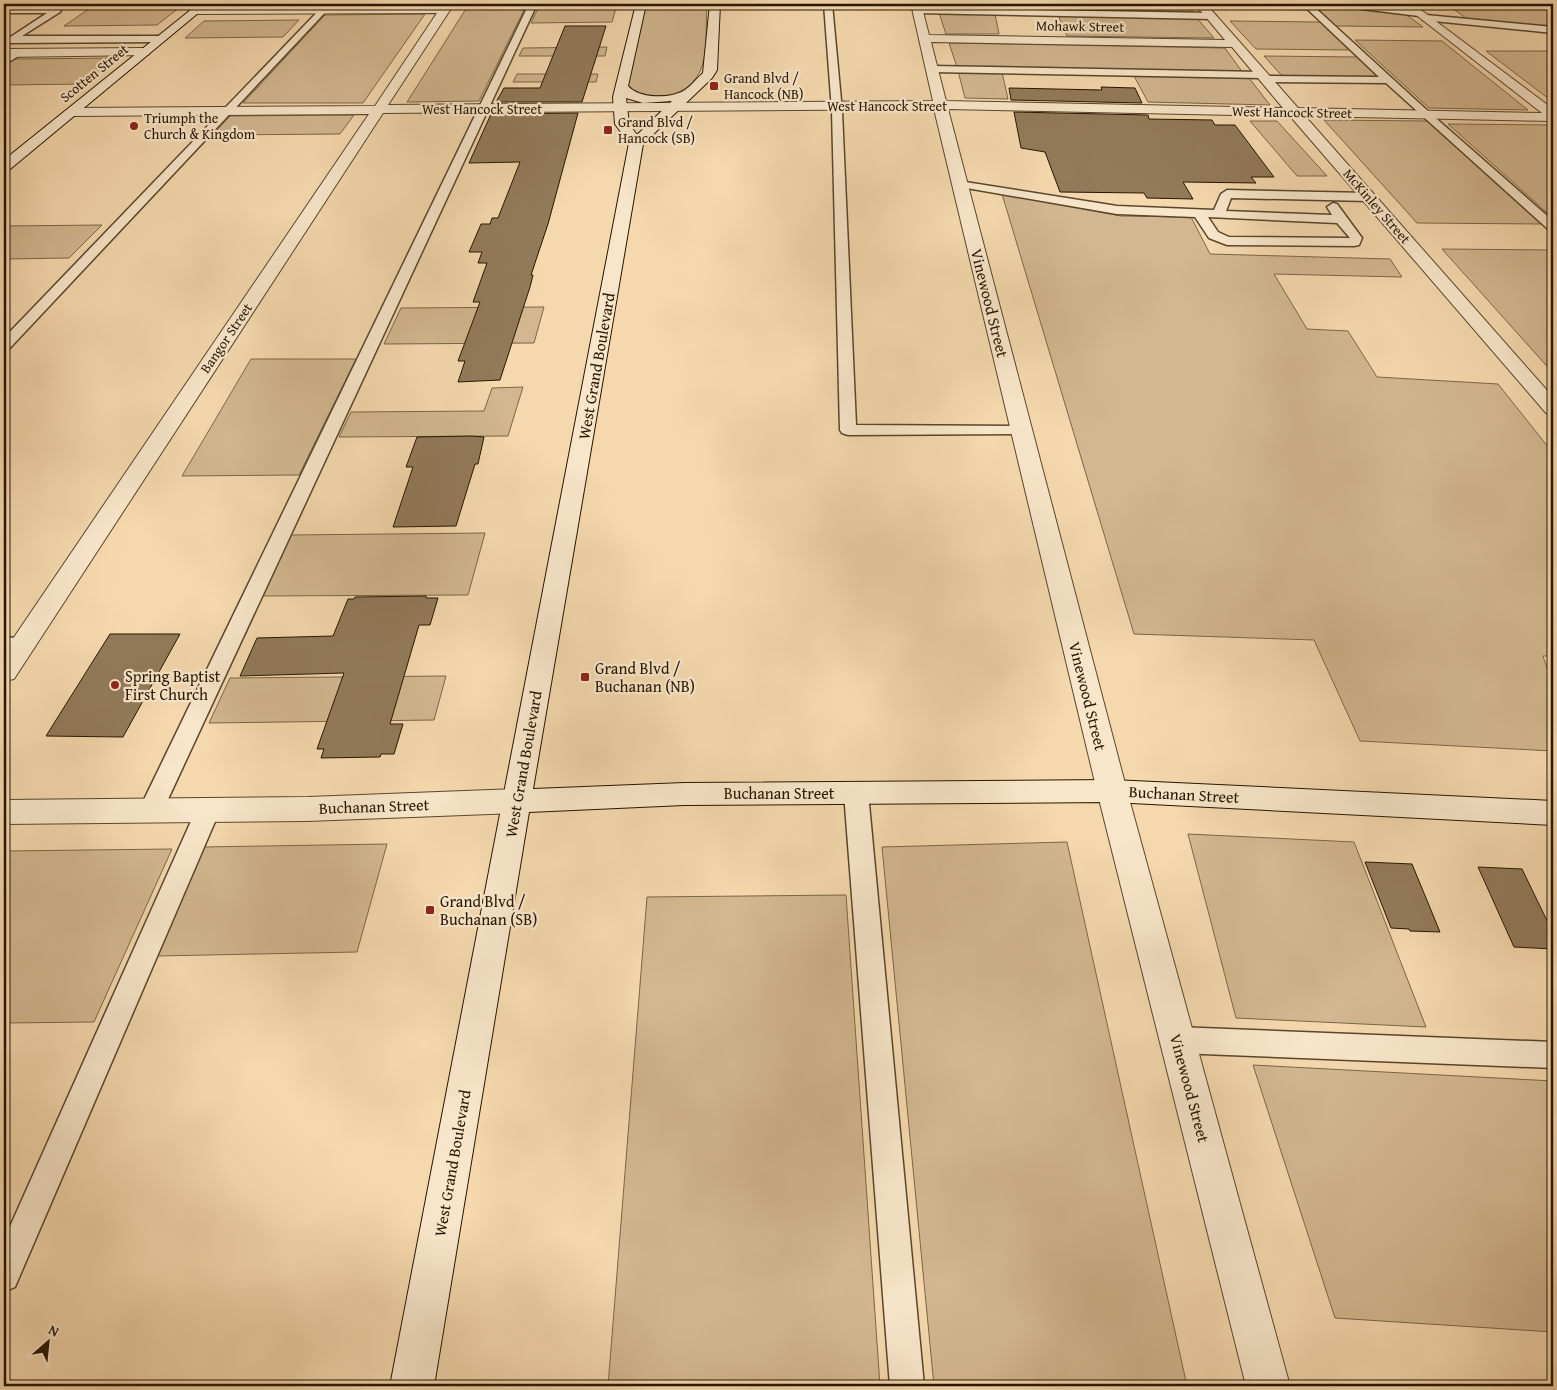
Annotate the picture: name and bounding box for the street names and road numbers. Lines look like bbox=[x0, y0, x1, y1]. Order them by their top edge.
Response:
street label: Mohawk Street bbox=[1036, 15, 1124, 37]
street label: Scotten Street bbox=[55, 39, 133, 107]
street label: West Hancock Street bbox=[827, 96, 947, 116]
street label: West Hancock Street bbox=[422, 99, 542, 119]
street label: West Hancock Street bbox=[1232, 101, 1352, 123]
street label: McKinley Street bbox=[1339, 164, 1415, 248]
street label: Vinewood Street bbox=[965, 246, 1015, 360]
street label: West Grand Boulevard bbox=[571, 290, 621, 441]
street label: Bangor Street bbox=[195, 299, 257, 377]
street label: Vinewood Street bbox=[1063, 639, 1113, 753]
street label: West Grand Boulevard bbox=[498, 688, 548, 839]
street label: Buchanan Street bbox=[1128, 779, 1240, 809]
street label: Buchanan Street bbox=[724, 781, 835, 805]
street label: Buchanan Street bbox=[318, 792, 430, 820]
street label: Vinewood Street bbox=[1164, 1031, 1216, 1145]
street label: West Grand Boulevard bbox=[427, 1087, 477, 1238]

